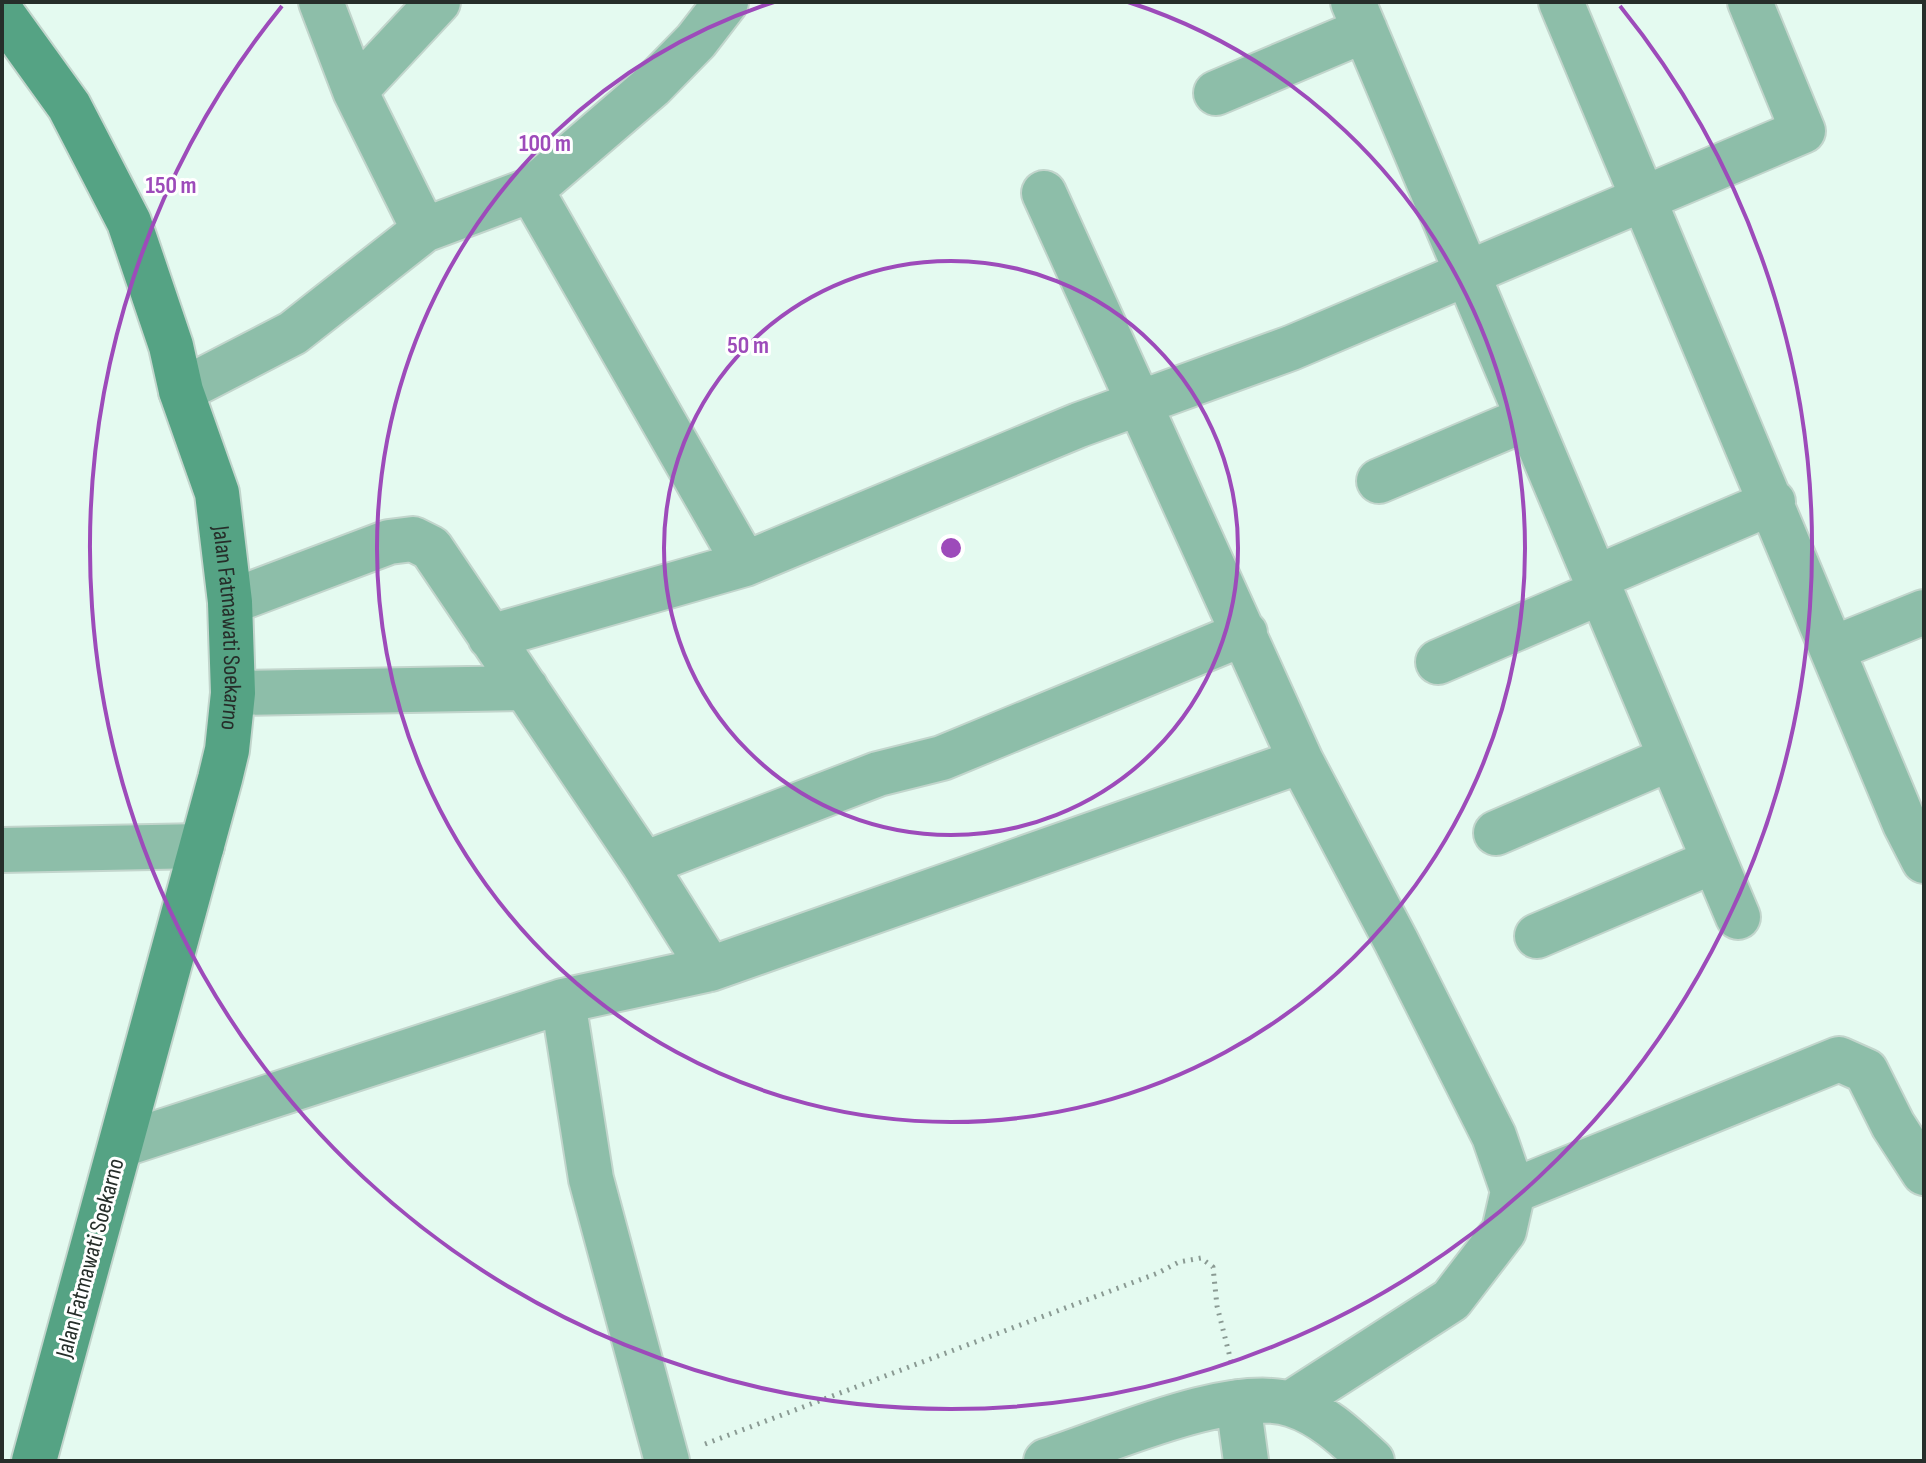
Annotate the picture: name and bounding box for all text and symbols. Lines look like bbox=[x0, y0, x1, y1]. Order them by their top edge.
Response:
text: 100 m bbox=[519, 129, 571, 158]
text: 150 m bbox=[145, 171, 197, 200]
text: 50 m bbox=[727, 331, 769, 360]
street label: Jalan Fatmawati Soekarno bbox=[206, 523, 248, 732]
centre of rings bbox=[937, 534, 965, 562]
street label: Jalan Fatmawati Soekarno bbox=[49, 1155, 131, 1362]

